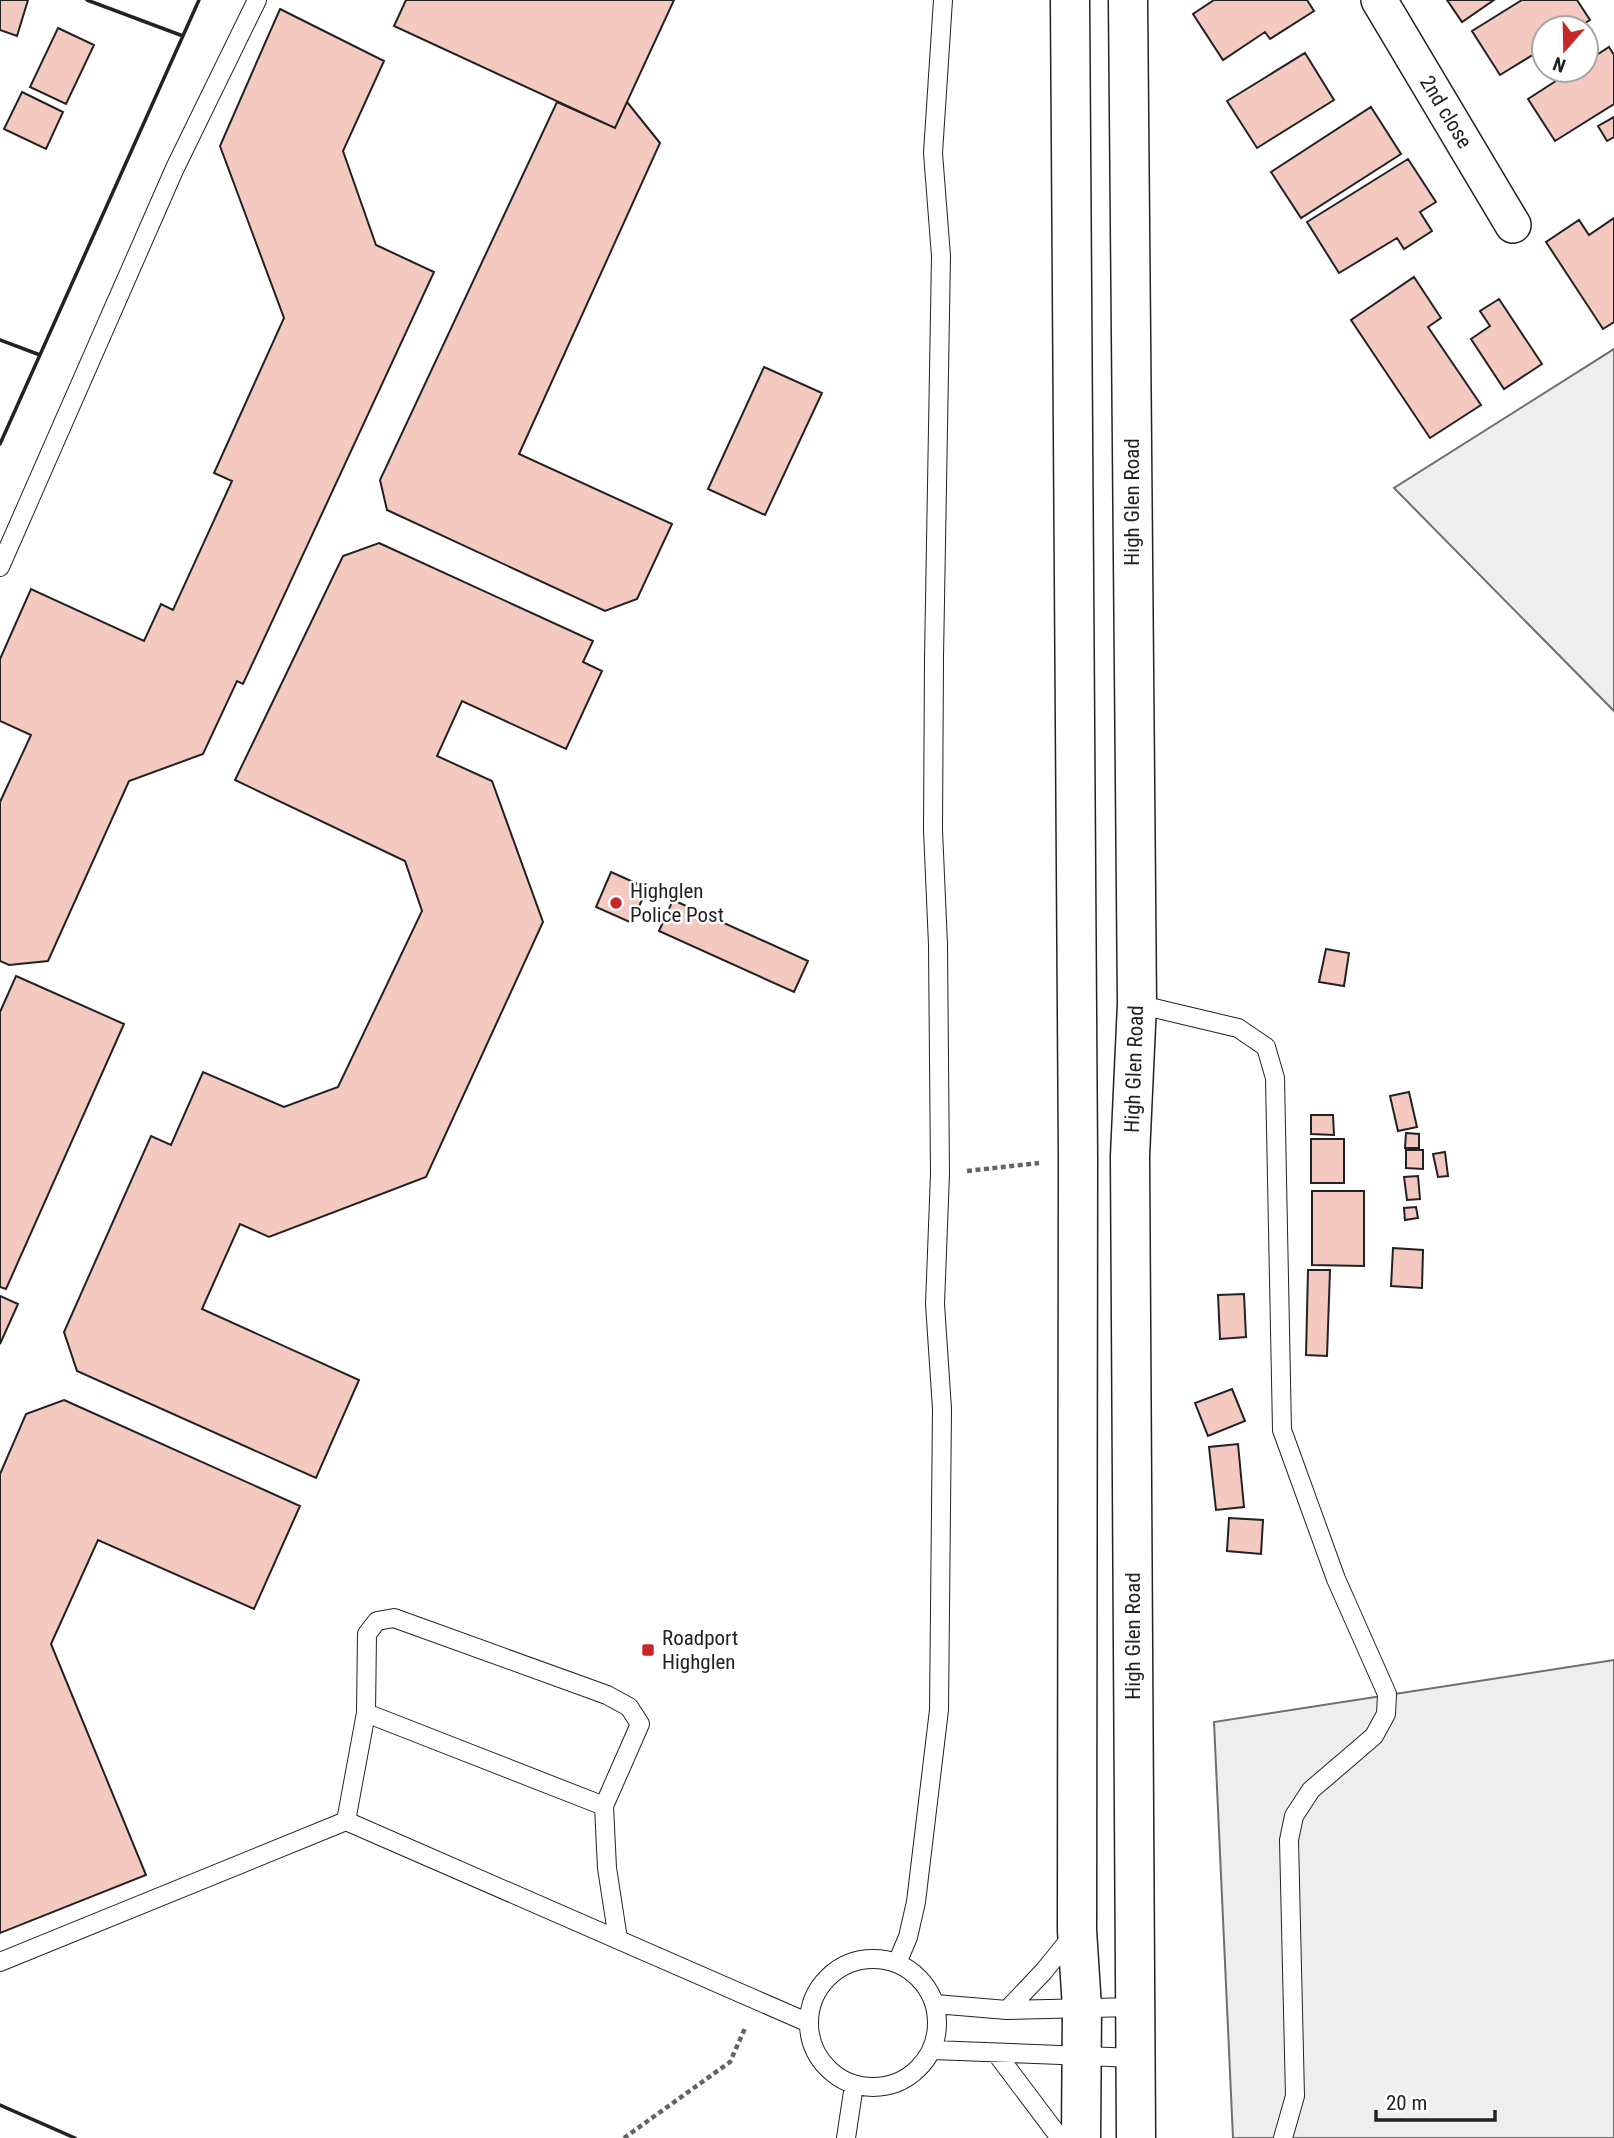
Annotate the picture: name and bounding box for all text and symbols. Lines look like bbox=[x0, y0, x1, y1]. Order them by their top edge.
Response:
north arrow bbox=[1530, 14, 1600, 84]
text: N bbox=[1550, 52, 1569, 77]
street label: 2nd close bbox=[1415, 71, 1477, 153]
street label: High Glen Road bbox=[1120, 438, 1144, 566]
place label: Highglen Police Post bbox=[630, 879, 724, 927]
marker: Highglen Police Post bbox=[608, 895, 624, 911]
street label: High Glen Road bbox=[1120, 1005, 1148, 1133]
street label: High Glen Road bbox=[1121, 1572, 1145, 1700]
place label: Roadport Highglen bbox=[662, 1626, 738, 1674]
marker: Roadport Highglen bbox=[640, 1642, 656, 1658]
scale bar bbox=[1376, 2078, 1495, 2122]
text: 20 m bbox=[1386, 2091, 1427, 2115]

